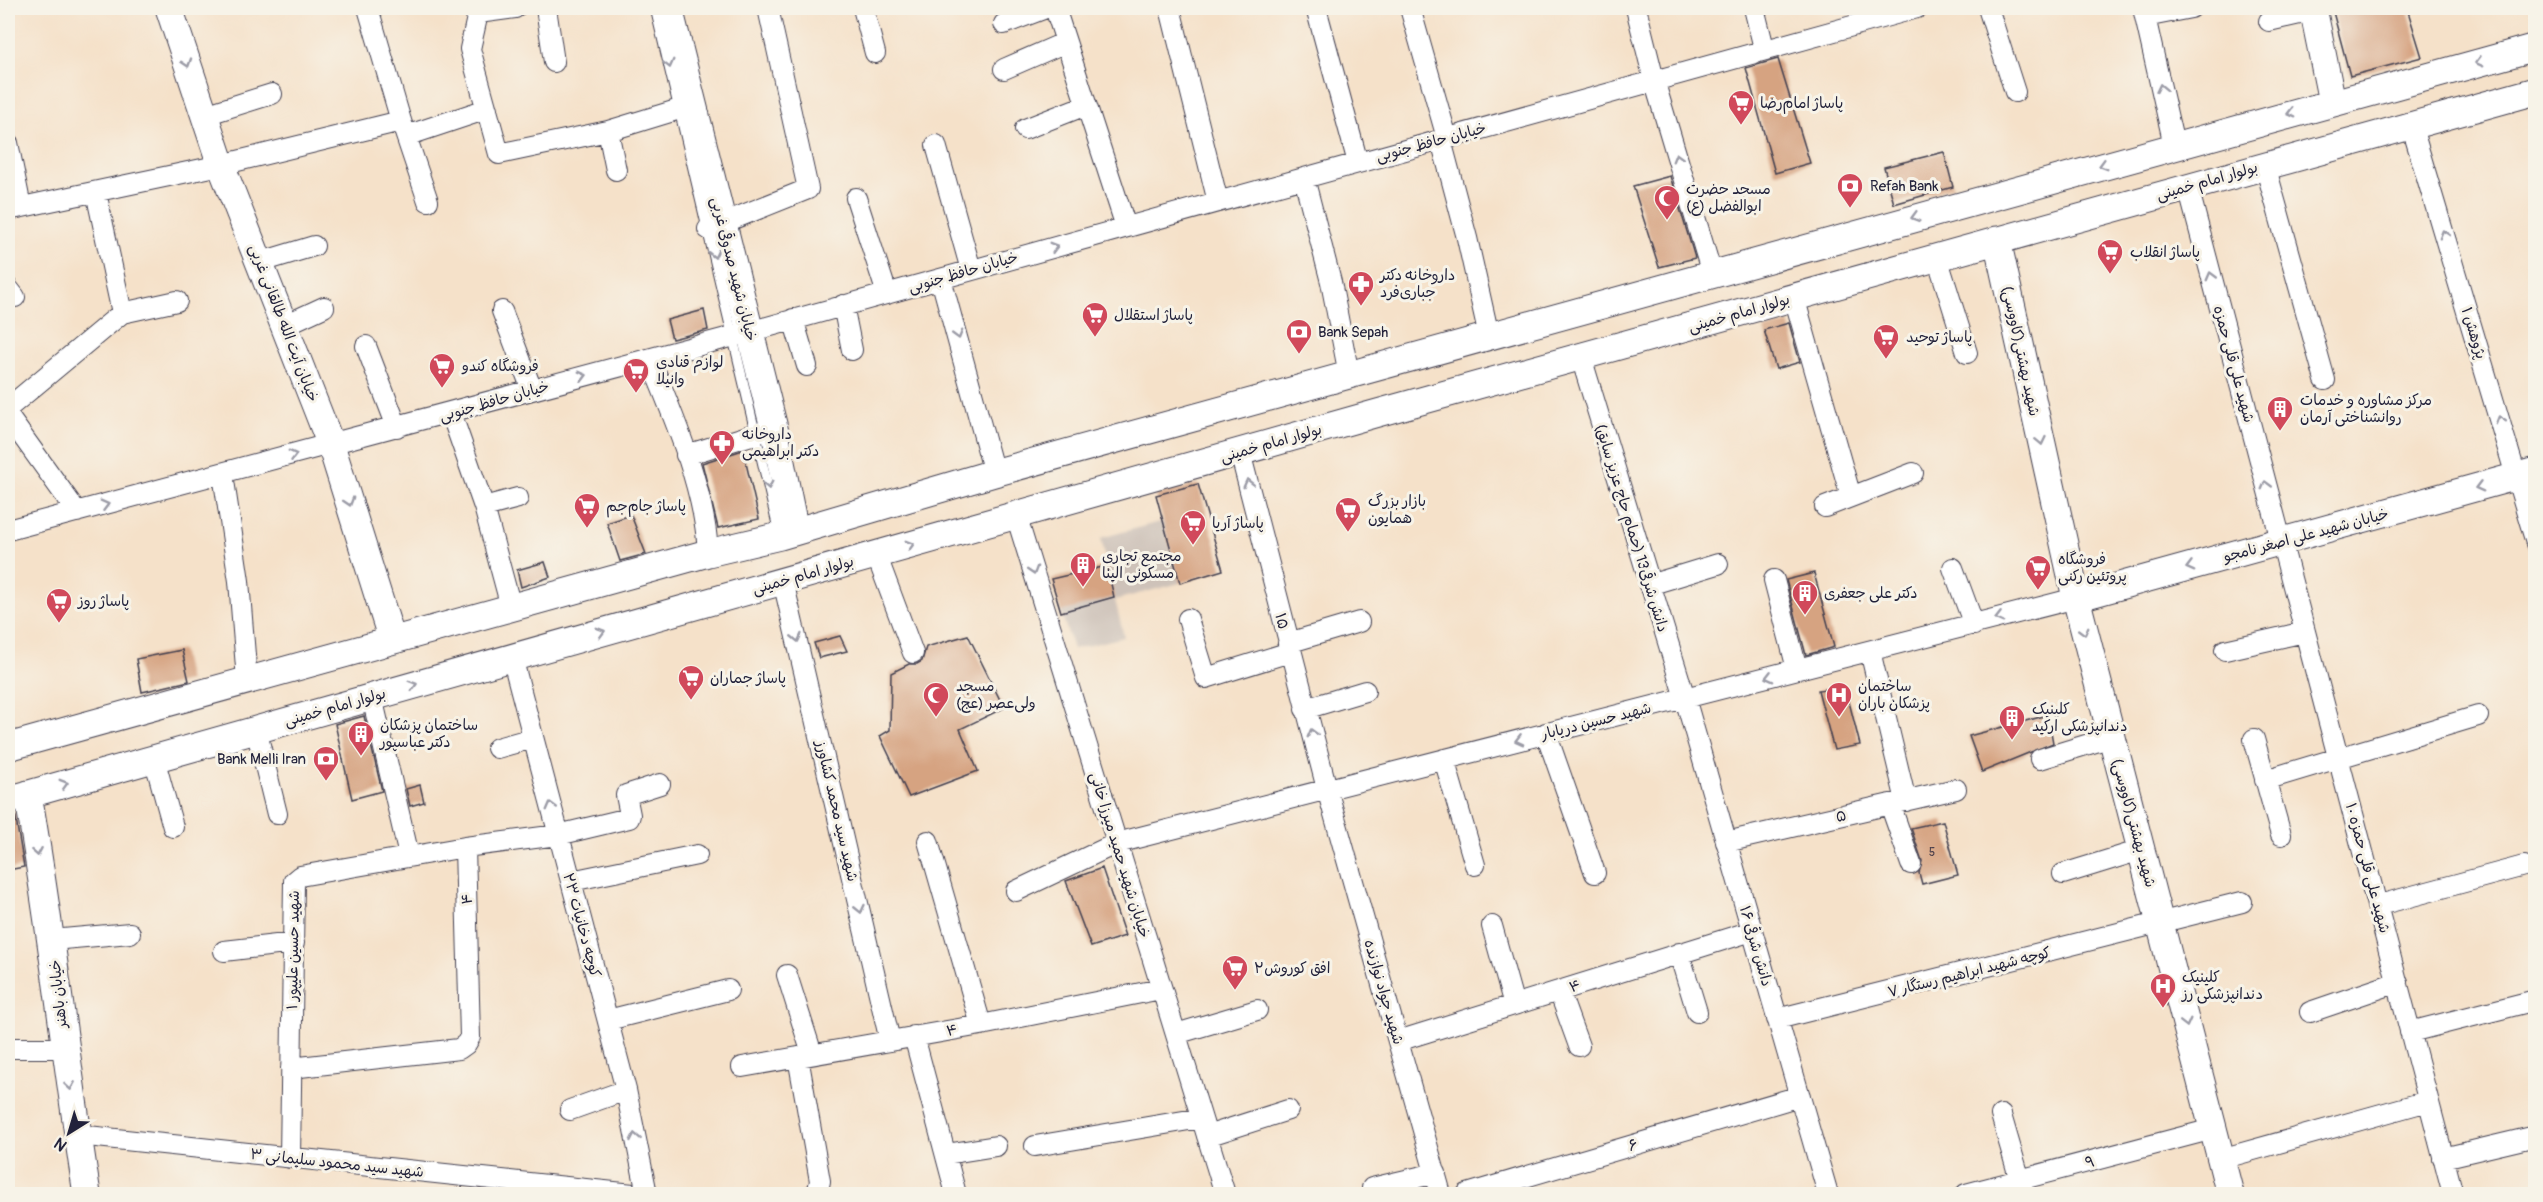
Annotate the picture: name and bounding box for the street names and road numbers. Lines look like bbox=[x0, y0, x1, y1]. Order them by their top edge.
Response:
street label: خیابان حافظ جنوبی bbox=[1374, 119, 1488, 166]
street label: بولوار امام خمینی bbox=[2154, 158, 2260, 206]
street label: خیابان شهید صدوقی غربی bbox=[706, 195, 763, 343]
street label: خیابان آیت الله طالقانی غربی bbox=[245, 242, 322, 405]
street label: خیابان حافظ جنوبی bbox=[906, 248, 1020, 297]
street label: شهید بهشتی(کاووسی) bbox=[1997, 284, 2044, 418]
street label: بولوار امام خمینی bbox=[1686, 290, 1792, 338]
street label: شهید علی قلی حمزه bbox=[2209, 304, 2258, 425]
street label: پژوهش ۱ bbox=[2457, 305, 2490, 361]
street label: خیابان حافظ جنوبی bbox=[437, 377, 551, 426]
street label: بولوار امام خمینی bbox=[1218, 420, 1324, 468]
street label: دانش شرقی13 (حمام حاج عزیز سابق) bbox=[1590, 421, 1674, 635]
street label: خیابان شهید علی اصغر نامجو bbox=[2221, 504, 2391, 567]
street label: بولوار امام خمینی bbox=[750, 552, 856, 600]
street label: ۱۵ bbox=[1270, 611, 1293, 631]
street label: بولوار امام خمینی bbox=[282, 684, 388, 732]
street label: شهید حسین دریابار bbox=[1538, 699, 1653, 745]
street label: شهید سید محمد کشاورز bbox=[811, 738, 862, 883]
street label: شهید بهشتی(کاووسی) bbox=[2107, 757, 2160, 890]
street label: خیابان شهید حمید میرزا خانی bbox=[1085, 770, 1154, 940]
street label: شهید علی قلی حمزه ۱۰ bbox=[2341, 801, 2394, 935]
street label: ۵ bbox=[1834, 806, 1848, 827]
street label: کوچه دخانیات ۲۳ bbox=[558, 871, 605, 979]
street label: شهید حسین علیپور ۱ bbox=[283, 890, 304, 1010]
street label: ۴ bbox=[458, 893, 477, 905]
street label: دانش شرقی ۱۶ bbox=[1735, 903, 1778, 989]
street label: شهید جواد نوازنده bbox=[1359, 937, 1408, 1047]
street label: کوچه شهید ابراهیم رستگار ۷ bbox=[1885, 943, 2053, 1004]
street label: خیابان باهنر bbox=[45, 959, 72, 1031]
street label: ۴ bbox=[1567, 976, 1583, 997]
street label: ۴ bbox=[945, 1020, 959, 1041]
street label: ۶ bbox=[1626, 1135, 1640, 1156]
street label: شهید سید محمود سلیمانی ۳ bbox=[249, 1145, 425, 1182]
street label: ۹ bbox=[2083, 1152, 2097, 1173]

